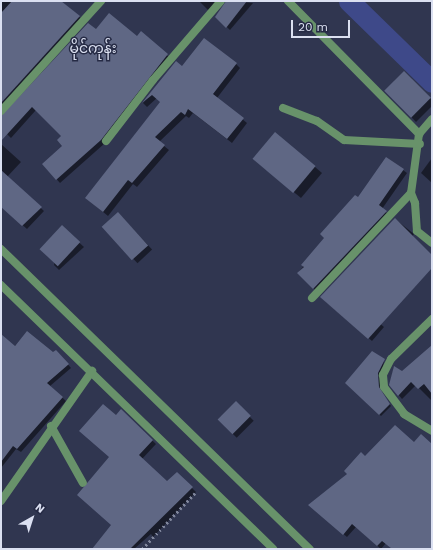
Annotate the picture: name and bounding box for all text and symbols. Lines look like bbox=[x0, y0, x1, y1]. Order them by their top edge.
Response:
scale bar bbox=[293, 12, 352, 38]
text: 20 m bbox=[298, 20, 328, 34]
district label: မိုင်ကုန်း bbox=[69, 40, 117, 56]
north arrow bbox=[12, 498, 52, 538]
text: N bbox=[33, 501, 47, 516]

